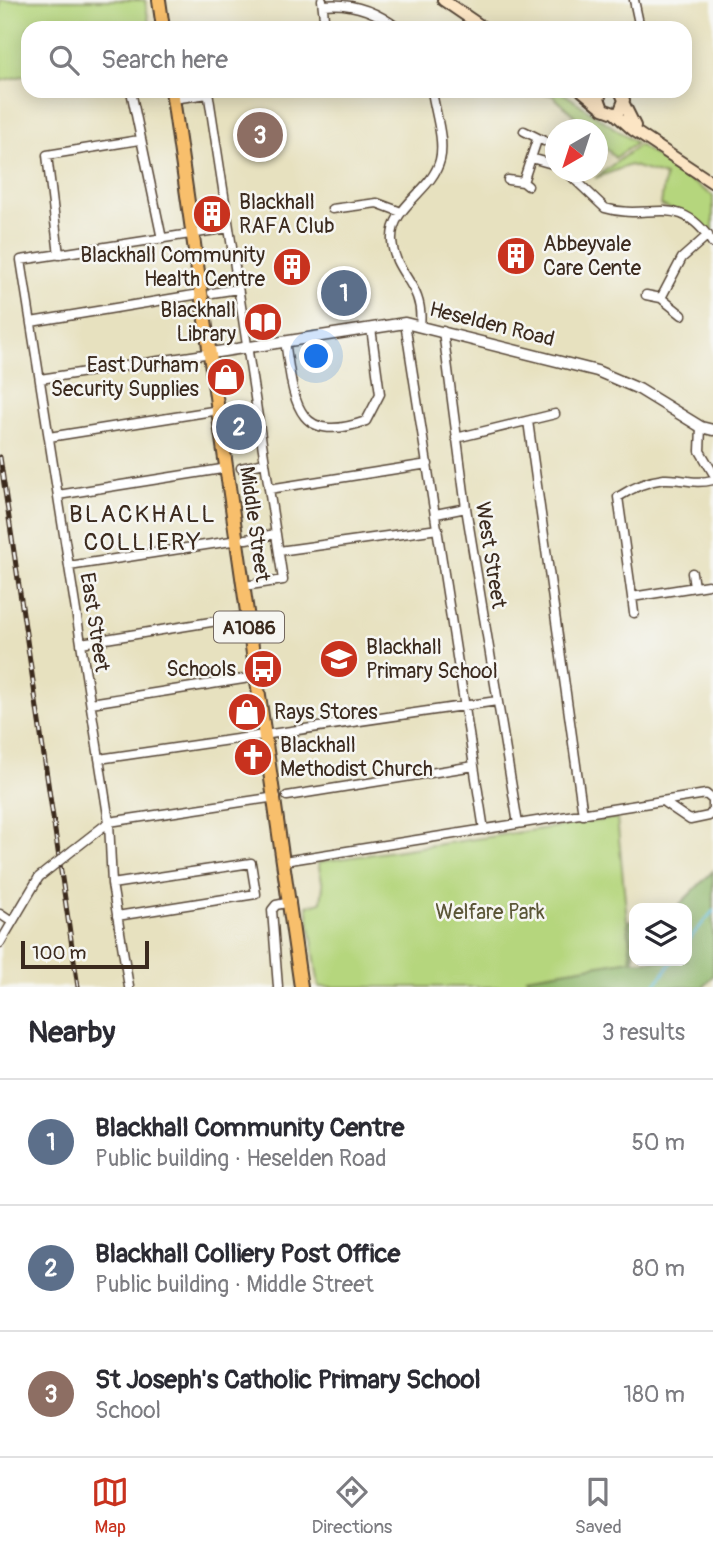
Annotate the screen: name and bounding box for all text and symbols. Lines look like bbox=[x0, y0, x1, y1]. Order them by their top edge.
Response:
search box bbox=[21, 21, 692, 98]
icon: search bbox=[45, 41, 83, 79]
text: Search here bbox=[101, 44, 228, 76]
pin: 3 bbox=[237, 109, 283, 161]
north arrow bbox=[545, 119, 608, 182]
place label: Blackhall RAFA Club bbox=[239, 189, 334, 240]
building icon: Blackhall RAFA Club bbox=[191, 193, 233, 235]
place label: Abbeyvale Care Cente bbox=[543, 231, 642, 282]
building icon: Abbeyvale Care Cente bbox=[495, 235, 537, 277]
place label: Blackhall Community Health Centre bbox=[80, 242, 266, 293]
building icon: Blackhall Community Health Centre bbox=[271, 246, 313, 288]
pin: 1 bbox=[321, 267, 367, 319]
street label: Heselden Road bbox=[427, 296, 557, 353]
place label: Blackhall Library bbox=[160, 297, 236, 348]
library icon: Blackhall Library bbox=[242, 301, 284, 343]
your location bbox=[299, 339, 333, 373]
place label: East Durham Security Supplies bbox=[51, 352, 200, 403]
shop icon: East Durham Security Supplies bbox=[205, 356, 247, 398]
pin: 2 bbox=[216, 401, 262, 453]
street label: Middle Street bbox=[233, 465, 276, 584]
district label: BLACKHALL COLLIERY bbox=[69, 500, 217, 557]
street label: West Street bbox=[469, 500, 512, 611]
street label: East Street bbox=[73, 571, 116, 674]
road number: A1086 bbox=[214, 612, 284, 642]
place label: Blackhall Primary School bbox=[366, 634, 498, 685]
school or university icon: Blackhall Primary School bbox=[318, 638, 360, 680]
bus stop icon: Schools bbox=[242, 648, 284, 690]
place label: Schools bbox=[166, 656, 237, 683]
shop icon: Rays Stores bbox=[226, 691, 268, 733]
place label: Rays Stores bbox=[274, 699, 378, 726]
place label: Blackhall Methodist Church bbox=[280, 732, 433, 783]
church icon: Blackhall Methodist Church bbox=[232, 736, 274, 778]
park label: Welfare Park bbox=[435, 899, 545, 926]
map controls bbox=[629, 903, 692, 966]
button: layers bbox=[629, 903, 692, 966]
scale bar bbox=[21, 938, 149, 970]
text: 100 m bbox=[32, 941, 86, 965]
text: Nearby bbox=[28, 1014, 115, 1051]
text: 3 results bbox=[602, 1018, 685, 1047]
text: Blackhall Community Centre bbox=[95, 1112, 404, 1144]
text: 1 bbox=[47, 1128, 56, 1157]
text: 50 m bbox=[631, 1128, 685, 1157]
text: Public building · Heselden Road bbox=[95, 1144, 386, 1173]
text: Blackhall Colliery Post Office bbox=[95, 1238, 400, 1270]
text: 2 bbox=[45, 1254, 57, 1283]
text: 80 m bbox=[632, 1254, 685, 1283]
text: Public building · Middle Street bbox=[95, 1270, 374, 1299]
text: St Joseph's Catholic Primary School bbox=[95, 1364, 481, 1396]
text: 3 bbox=[45, 1380, 57, 1409]
text: 180 m bbox=[623, 1380, 685, 1409]
text: School bbox=[95, 1396, 161, 1425]
tab: Map bbox=[91, 1473, 129, 1539]
tab: Directions bbox=[312, 1473, 392, 1539]
tab: Saved bbox=[575, 1473, 622, 1539]

